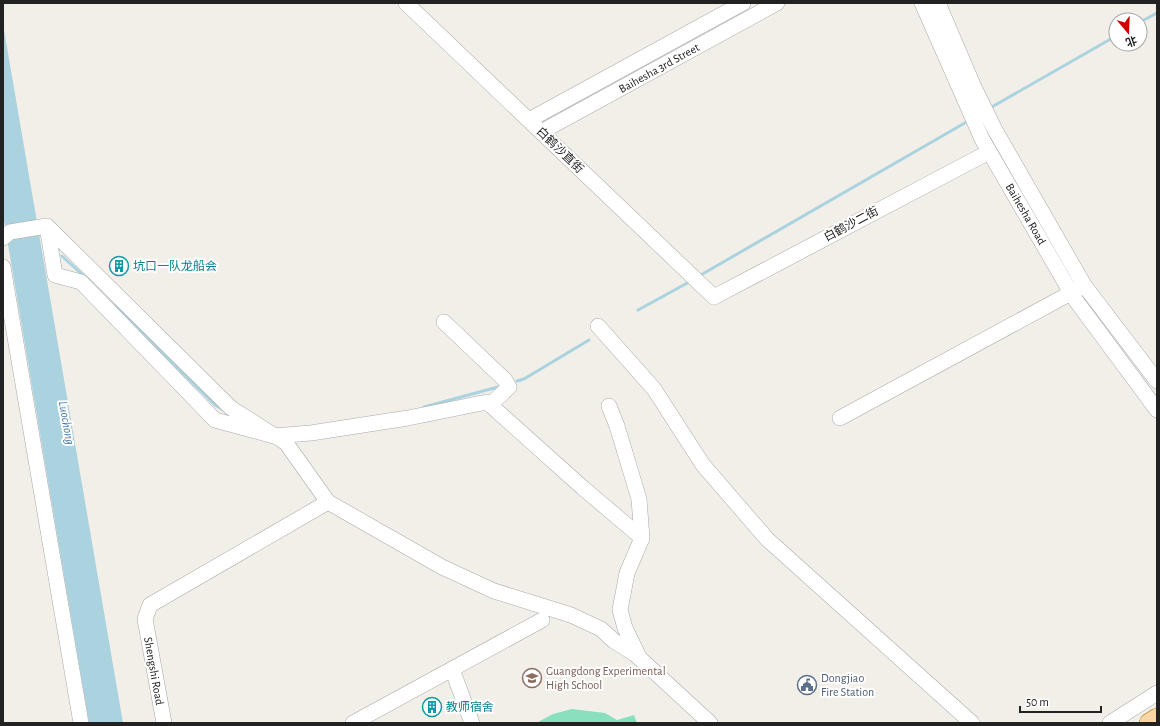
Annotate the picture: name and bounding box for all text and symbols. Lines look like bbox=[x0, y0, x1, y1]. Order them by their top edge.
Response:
north arrow bbox=[1108, 12, 1148, 52]
text: 北 bbox=[1124, 34, 1138, 48]
street label: Baihesha 3rd Street bbox=[617, 41, 701, 95]
street label: 白鹤沙直街 bbox=[534, 124, 586, 175]
street label: Baihesha Road bbox=[1004, 181, 1048, 247]
street label: 白鹤沙二街 bbox=[821, 204, 880, 243]
building icon: 坑口一队龙船会 bbox=[108, 255, 130, 277]
place label: 坑口一队龙船会 bbox=[133, 259, 217, 272]
water label: Luochong bbox=[56, 400, 76, 446]
street label: Shengshi Road bbox=[142, 636, 166, 706]
place label: Guangdong Experimental High School bbox=[546, 665, 666, 691]
school or university icon: Guangdong Experimental High School bbox=[521, 667, 543, 689]
place label: Dongjiao Fire Station bbox=[821, 672, 874, 698]
public building icon: Dongjiao Fire Station bbox=[796, 674, 818, 696]
scale bar bbox=[1020, 688, 1101, 714]
building icon: 教师宿舍 bbox=[421, 696, 443, 718]
text: 50 m bbox=[1026, 696, 1049, 708]
place label: 教师宿舍 bbox=[446, 700, 494, 713]

